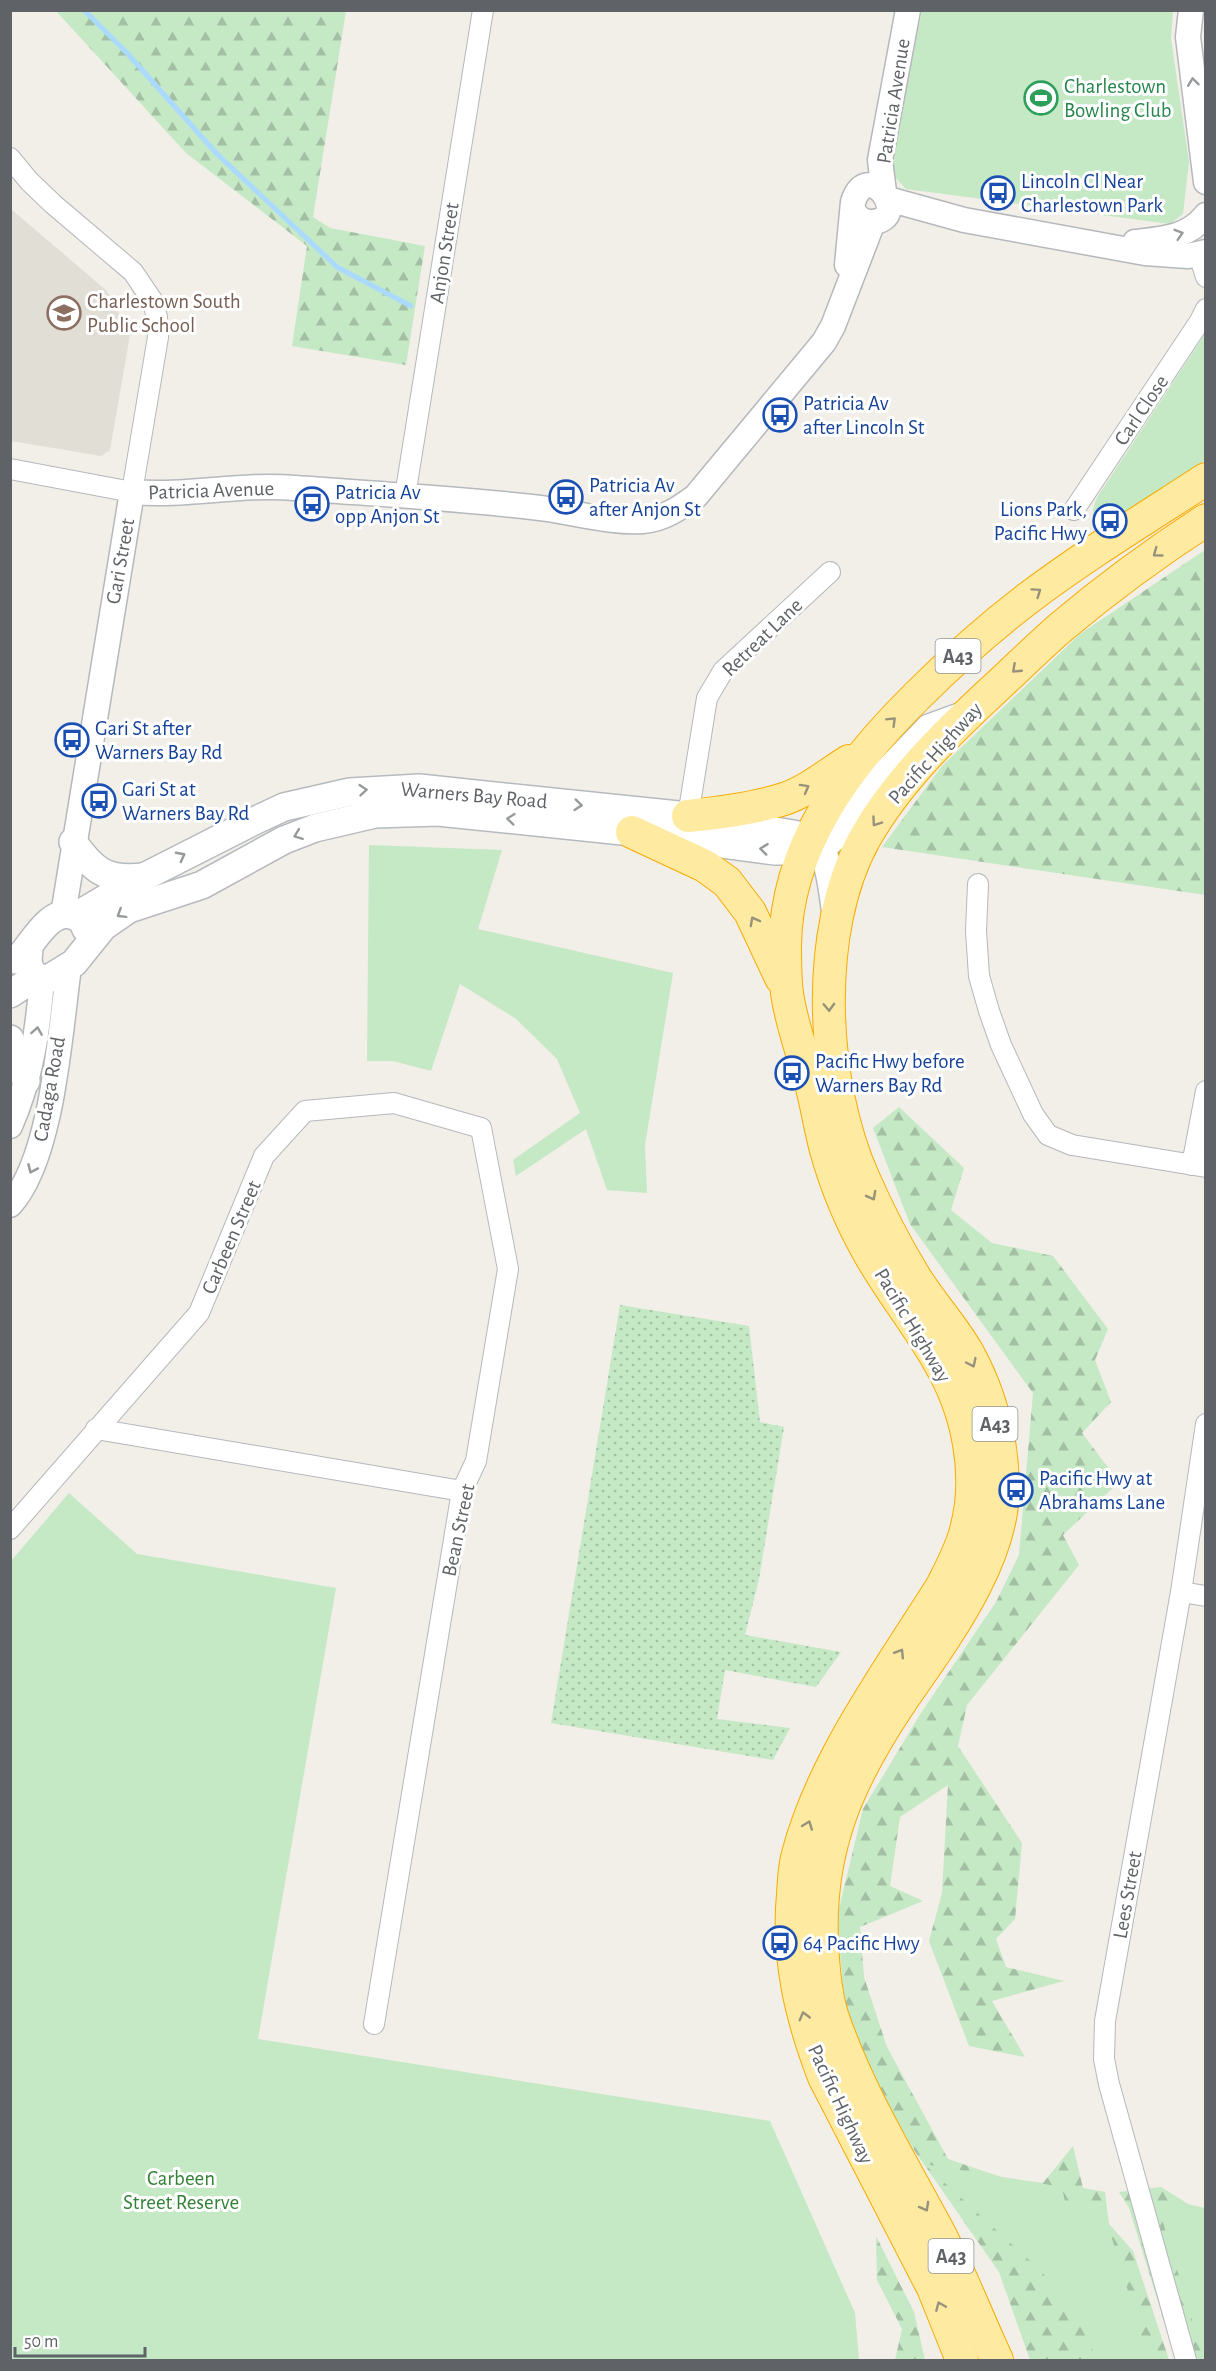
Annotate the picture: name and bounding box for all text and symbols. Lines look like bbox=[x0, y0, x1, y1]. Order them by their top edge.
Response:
street label: Patricia Avenue bbox=[873, 37, 914, 165]
place label: Charlestown Bowling Club bbox=[1064, 76, 1172, 121]
one-way arrow bbox=[1188, 77, 1200, 87]
sports icon: Charlestown Bowling Club bbox=[1023, 80, 1059, 116]
place label: Lincoln Cl Near Charlestown Park bbox=[1021, 171, 1163, 216]
bus stop icon: Lincoln Cl Near Charlestown Park bbox=[980, 175, 1016, 211]
street label: Anjon Street bbox=[426, 201, 463, 305]
one-way arrow bbox=[1173, 229, 1184, 241]
place label: Charlestown South Public School bbox=[87, 291, 241, 336]
school or university icon: Charlestown South Public School bbox=[46, 295, 82, 331]
street label: Carl Close bbox=[1110, 371, 1172, 449]
place label: Patricia Av after Lincoln St bbox=[803, 393, 925, 438]
bus stop icon: Patricia Av after Lincoln St bbox=[762, 397, 798, 433]
place label: Patricia Av after Anjon St bbox=[589, 475, 701, 520]
street label: Patricia Avenue bbox=[148, 478, 274, 503]
bus stop icon: Patricia Av after Anjon St bbox=[548, 479, 584, 515]
place label: Patricia Av opp Anjon St bbox=[335, 482, 440, 527]
bus stop icon: Patricia Av opp Anjon St bbox=[294, 486, 330, 522]
place label: Lions Park, Pacific Hwy bbox=[994, 499, 1087, 544]
bus stop icon: Lions Park, Pacific Hwy bbox=[1092, 503, 1128, 539]
street label: Gari Street bbox=[103, 516, 138, 606]
one-way arrow bbox=[1152, 545, 1163, 556]
one-way arrow bbox=[1031, 588, 1042, 599]
street label: Retreat Lane bbox=[718, 594, 806, 680]
road number: A43 bbox=[936, 639, 980, 673]
one-way arrow bbox=[1012, 662, 1023, 673]
street label: Pacific Highway bbox=[884, 698, 986, 808]
one-way arrow bbox=[885, 717, 895, 728]
place label: Gari St after Warners Bay Rd bbox=[95, 718, 222, 763]
bus stop icon: Gari St after Warners Bay Rd bbox=[54, 722, 90, 758]
place label: Gari St at Warners Bay Rd bbox=[122, 779, 249, 824]
street label: Warners Bay Road bbox=[400, 779, 548, 812]
bus stop icon: Gari St at Warners Bay Rd bbox=[81, 783, 117, 819]
one-way arrow bbox=[359, 784, 368, 797]
one-way arrow bbox=[799, 784, 809, 796]
one-way arrow bbox=[574, 798, 583, 810]
one-way arrow bbox=[506, 813, 515, 826]
one-way arrow bbox=[872, 815, 883, 826]
one-way arrow bbox=[293, 827, 304, 840]
one-way arrow bbox=[760, 844, 769, 856]
one-way arrow bbox=[175, 852, 186, 864]
one-way arrow bbox=[117, 906, 127, 918]
one-way arrow bbox=[750, 916, 761, 927]
one-way arrow bbox=[822, 1003, 835, 1012]
one-way arrow bbox=[31, 1026, 43, 1035]
street label: Cadaga Road bbox=[30, 1035, 69, 1143]
place label: Pacific Hwy before Warners Bay Rd bbox=[815, 1051, 965, 1096]
bus stop icon: Pacific Hwy before Warners Bay Rd bbox=[774, 1055, 810, 1091]
one-way arrow bbox=[27, 1162, 39, 1173]
street label: Carbeen Street bbox=[198, 1177, 265, 1297]
one-way arrow bbox=[865, 1189, 876, 1200]
street label: Pacific Highway bbox=[870, 1265, 955, 1386]
one-way arrow bbox=[965, 1356, 977, 1367]
road number: A43 bbox=[972, 1407, 1018, 1441]
place label: Pacific Hwy at Abrahams Lane bbox=[1039, 1468, 1165, 1513]
bus stop icon: Pacific Hwy at Abrahams Lane bbox=[998, 1472, 1034, 1508]
street label: Bean Street bbox=[438, 1482, 479, 1578]
one-way arrow bbox=[892, 1649, 903, 1660]
one-way arrow bbox=[801, 1820, 814, 1831]
street label: Lees Street bbox=[1109, 1849, 1146, 1940]
bus stop icon: 64 Pacific Hwy bbox=[762, 1925, 798, 1961]
place label: 64 Pacific Hwy bbox=[803, 1933, 920, 1954]
one-way arrow bbox=[798, 2011, 811, 2021]
street label: Pacific Highway bbox=[804, 2041, 877, 2167]
park label: Carbeen Street Reserve bbox=[123, 2168, 239, 2213]
one-way arrow bbox=[918, 2201, 929, 2211]
road number: A43 bbox=[928, 2239, 974, 2273]
one-way arrow bbox=[935, 2301, 947, 2312]
scale bar bbox=[15, 2320, 146, 2358]
text: 50 m bbox=[24, 2333, 58, 2351]

